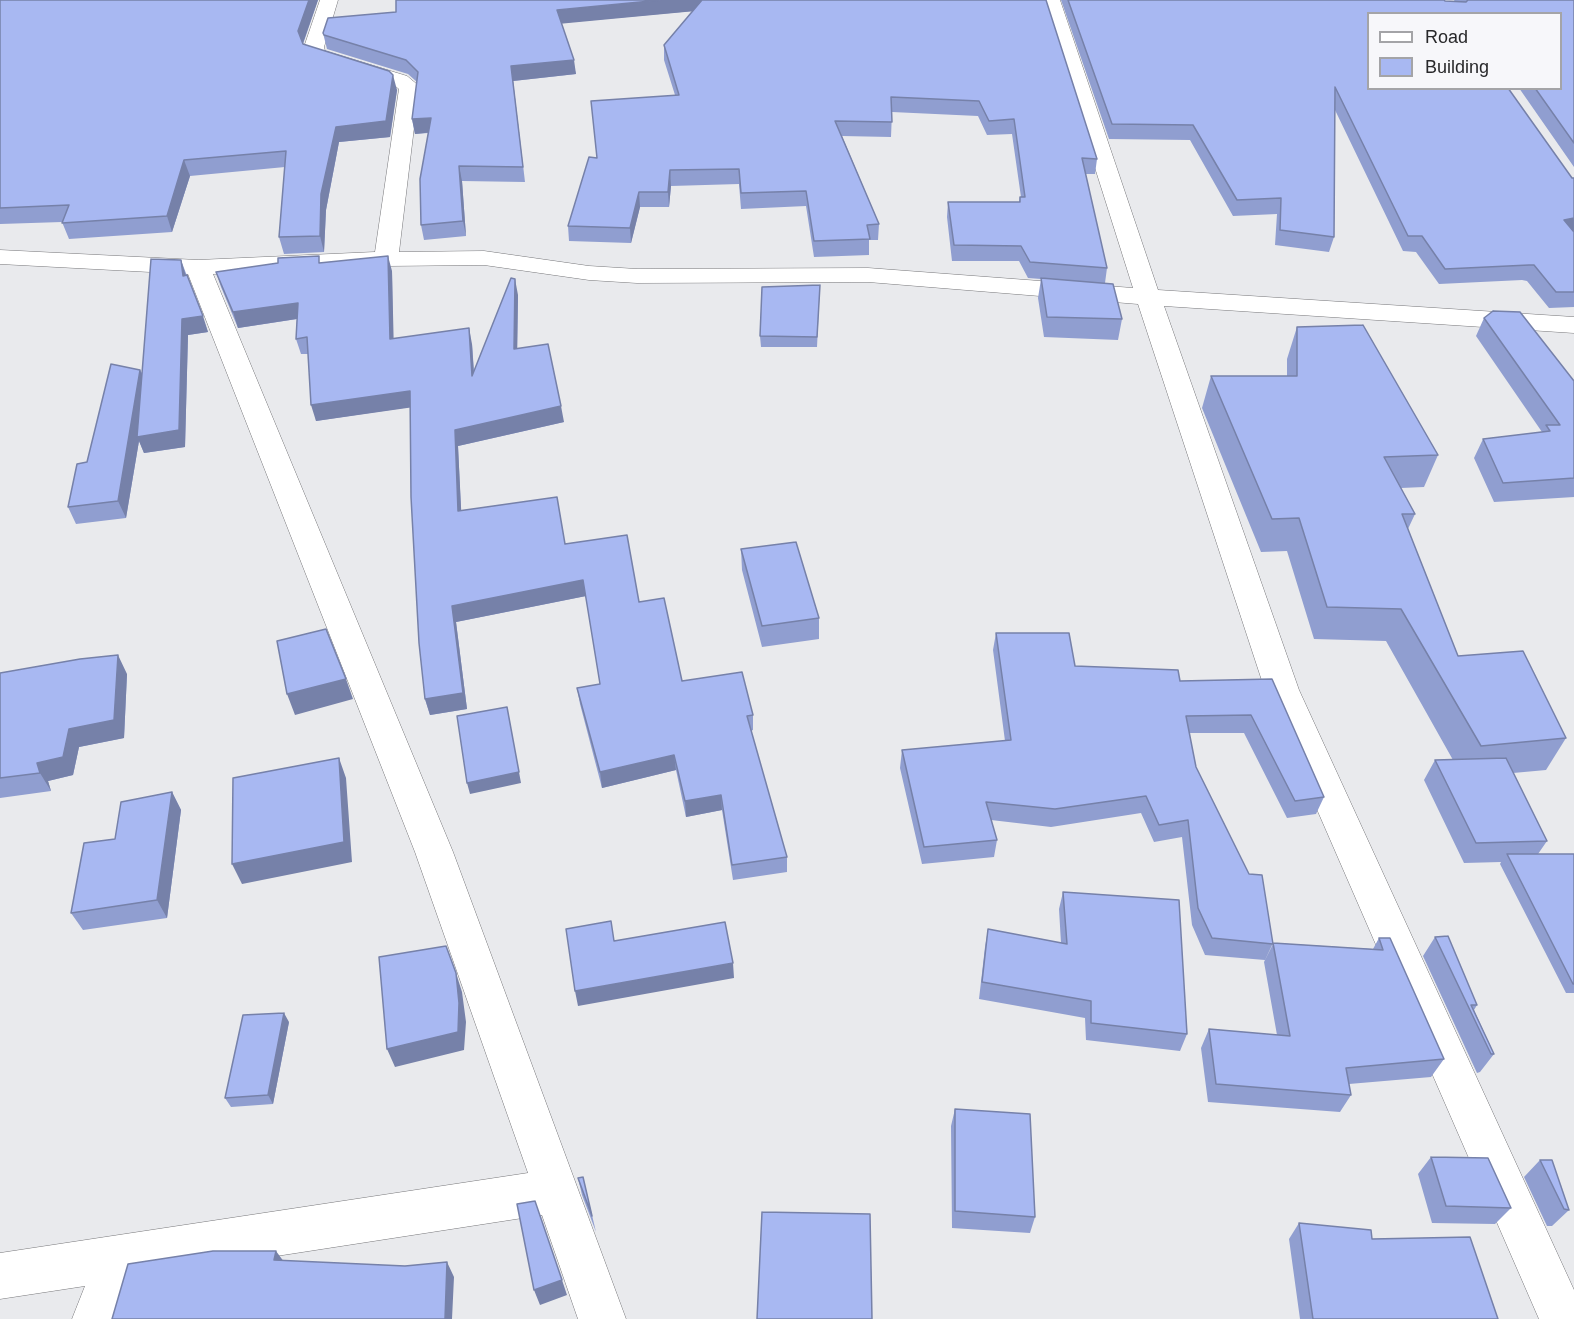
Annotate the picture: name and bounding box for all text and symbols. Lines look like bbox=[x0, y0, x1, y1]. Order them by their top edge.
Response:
legend bbox=[1367, 12, 1562, 90]
text: Road bbox=[1425, 27, 1468, 47]
text: Building bbox=[1425, 57, 1489, 77]

